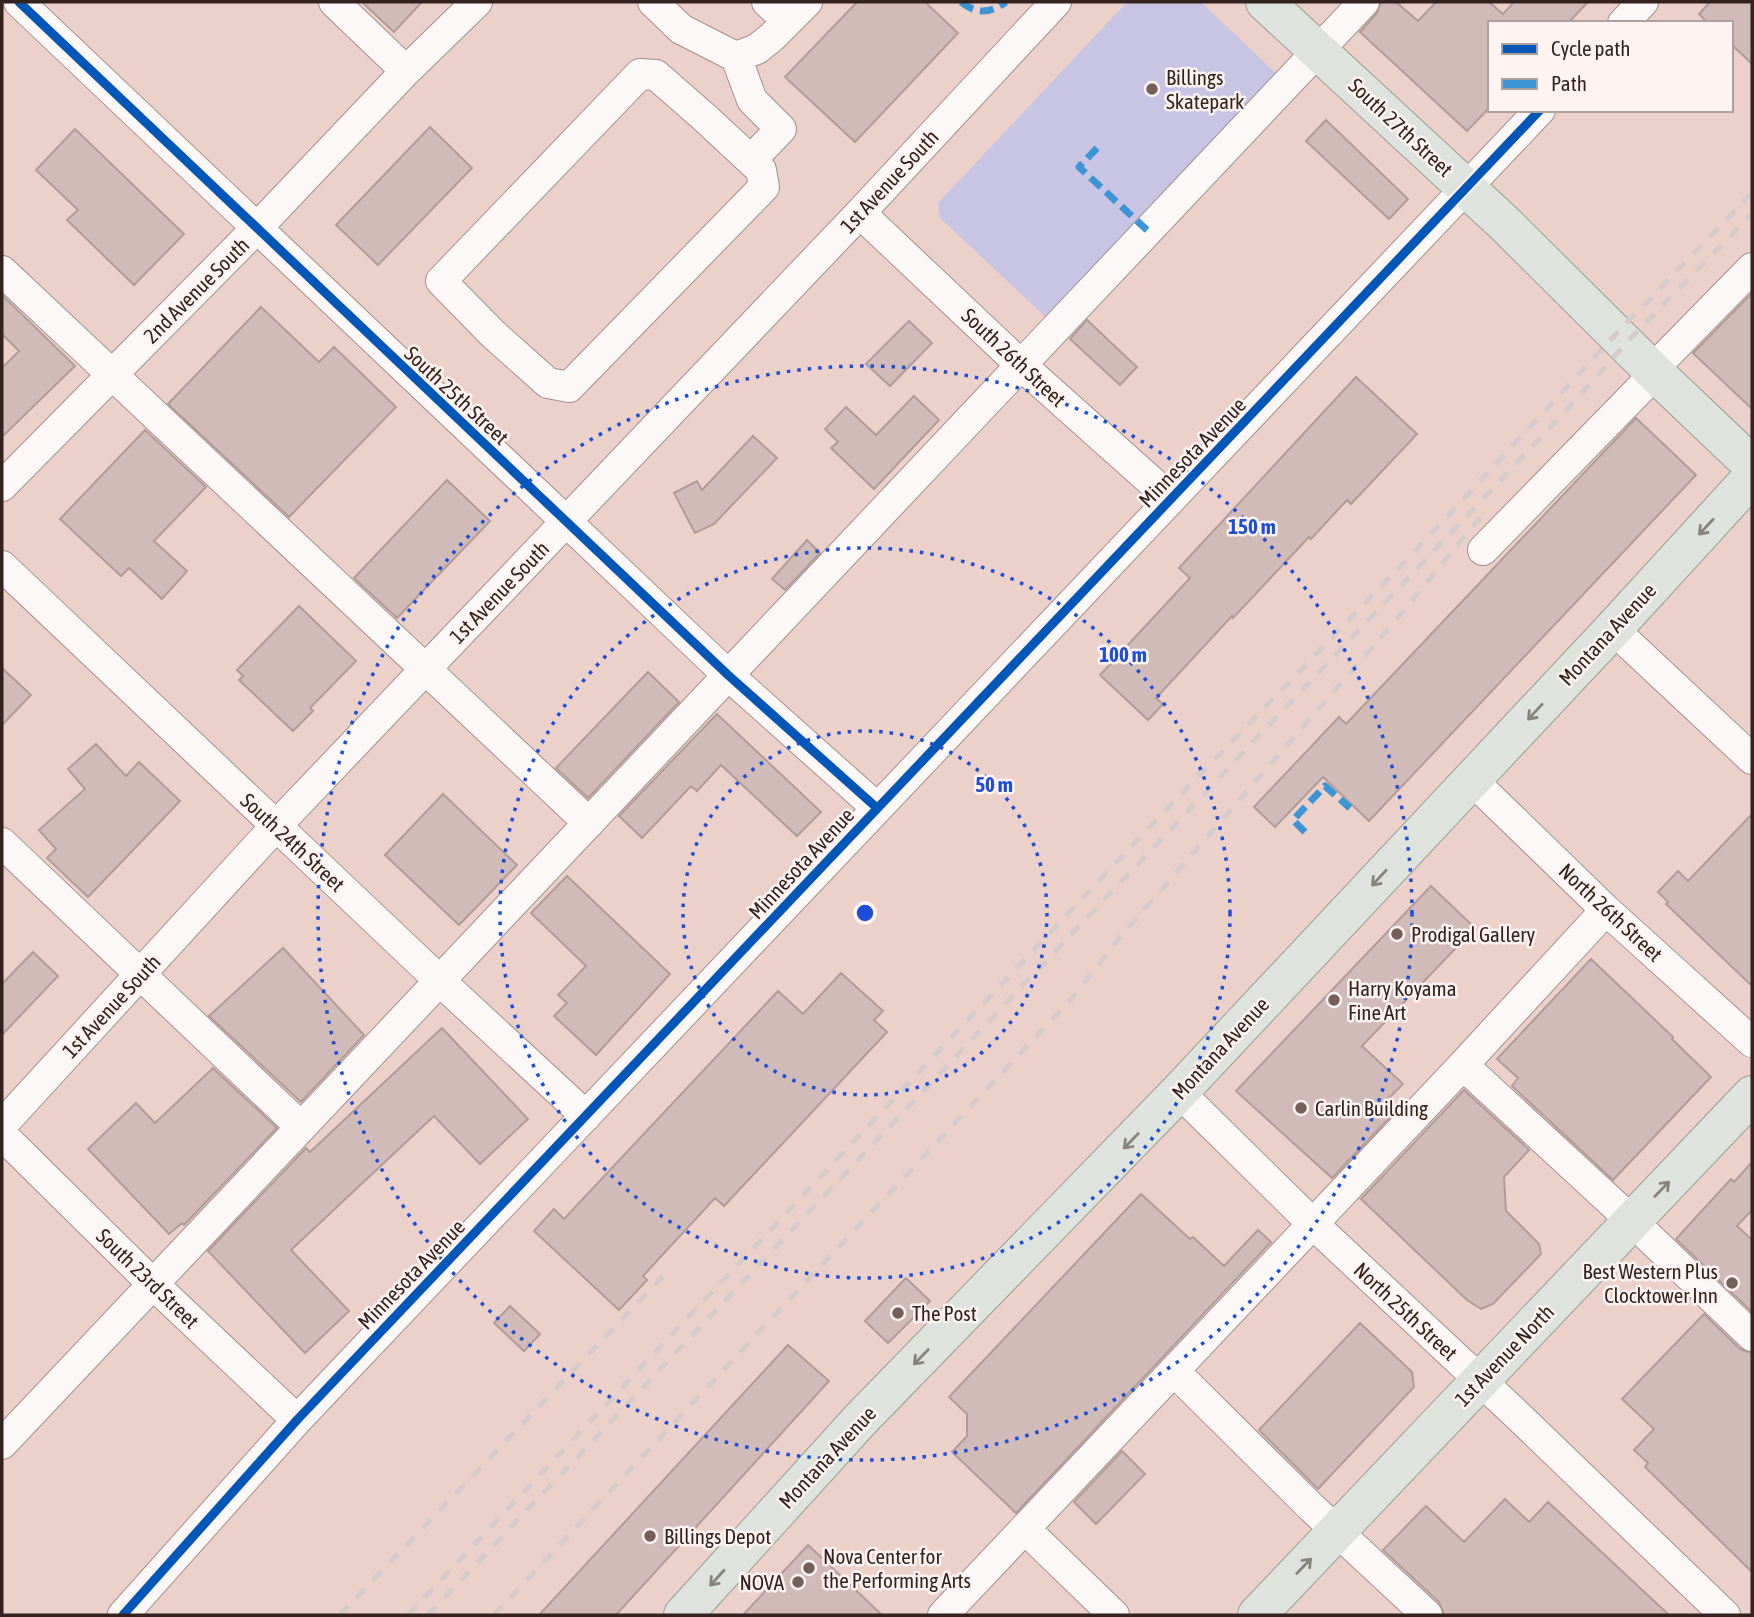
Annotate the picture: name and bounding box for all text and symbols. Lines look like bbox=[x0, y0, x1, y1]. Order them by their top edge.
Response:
legend bbox=[1488, 21, 1733, 112]
text: Cycle path bbox=[1551, 36, 1630, 60]
place label: Billings Skatepark bbox=[1166, 65, 1244, 113]
text: Path bbox=[1551, 71, 1587, 95]
street label: South 27th Street bbox=[1344, 73, 1458, 181]
marker: Billings Skatepark bbox=[1144, 81, 1160, 97]
street label: 1st Avenue South bbox=[835, 124, 943, 238]
street label: 2nd Avenue South bbox=[138, 232, 254, 348]
street label: South 26th Street bbox=[957, 303, 1071, 411]
street label: South 25th Street bbox=[400, 341, 514, 449]
street label: Minnesota Avenue bbox=[1134, 392, 1250, 512]
text: 150 m bbox=[1228, 514, 1276, 538]
one-way arrow bbox=[1698, 518, 1714, 536]
street label: 1st Avenue South bbox=[444, 536, 554, 648]
street label: Montana Avenue bbox=[1554, 578, 1660, 690]
text: 100 m bbox=[1099, 642, 1147, 666]
one-way arrow bbox=[1527, 703, 1543, 721]
text: 50 m bbox=[975, 772, 1013, 796]
street label: South 24th Street bbox=[236, 788, 350, 896]
street label: Minnesota Avenue bbox=[743, 803, 859, 923]
street label: North 26th Street bbox=[1554, 858, 1668, 966]
one-way arrow bbox=[1371, 869, 1388, 886]
centre of rings bbox=[853, 901, 877, 925]
place label: Prodigal Gallery bbox=[1411, 922, 1535, 946]
marker: Prodigal Gallery bbox=[1389, 926, 1405, 942]
street label: 1st Avenue South bbox=[57, 949, 165, 1063]
place label: Harry Koyama Fine Art bbox=[1348, 976, 1457, 1024]
street label: Montana Avenue bbox=[1167, 992, 1273, 1104]
marker: Harry Koyama Fine Art bbox=[1326, 992, 1342, 1008]
place label: Carlin Building bbox=[1315, 1096, 1428, 1120]
marker: Carlin Building bbox=[1293, 1100, 1309, 1116]
one-way arrow bbox=[1122, 1132, 1139, 1149]
one-way arrow bbox=[1654, 1181, 1671, 1198]
street label: Minnesota Avenue bbox=[353, 1214, 469, 1334]
street label: South 23rd Street bbox=[92, 1223, 204, 1333]
street label: North 25th Street bbox=[1349, 1257, 1463, 1365]
place label: Best Western Plus Clocktower Inn bbox=[1583, 1259, 1718, 1307]
marker: Best Western Plus Clocktower Inn bbox=[1724, 1275, 1740, 1291]
street label: 1st Avenue North bbox=[1450, 1299, 1558, 1411]
place label: The Post bbox=[912, 1301, 977, 1325]
marker: The Post bbox=[890, 1305, 906, 1321]
one-way arrow bbox=[913, 1348, 930, 1365]
street label: Montana Avenue bbox=[774, 1401, 880, 1513]
place label: Billings Depot bbox=[664, 1524, 771, 1548]
marker: Billings Depot bbox=[642, 1528, 658, 1544]
place label: Nova Center for the Performing Arts bbox=[823, 1544, 971, 1592]
one-way arrow bbox=[1295, 1558, 1312, 1575]
marker: Nova Center for the Performing Arts bbox=[801, 1560, 817, 1576]
one-way arrow bbox=[709, 1569, 725, 1587]
place label: NOVA bbox=[739, 1570, 785, 1594]
marker: NOVA bbox=[790, 1574, 806, 1590]

